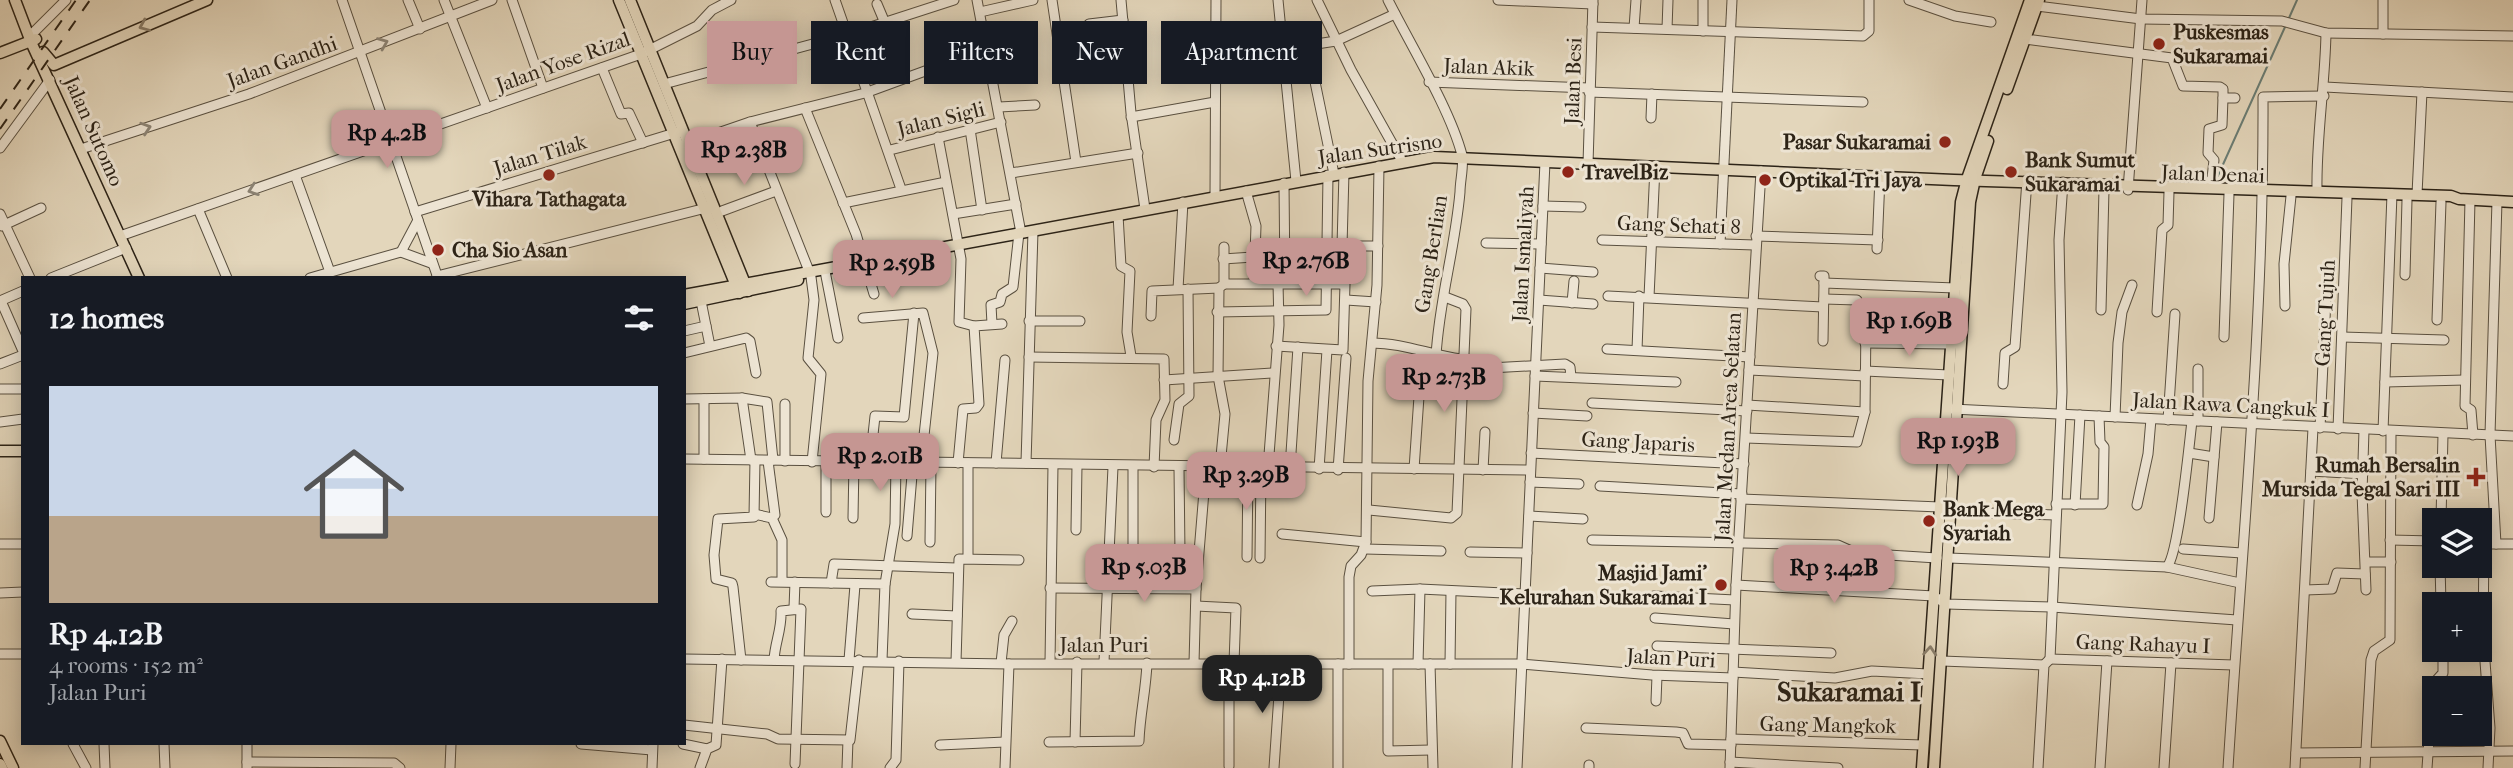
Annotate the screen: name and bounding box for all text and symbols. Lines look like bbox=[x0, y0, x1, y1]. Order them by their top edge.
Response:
one-way arrow bbox=[138, 18, 150, 32]
place label: Puskesmas Sukaramai bbox=[2173, 20, 2269, 68]
chip: Buy bbox=[707, 21, 797, 84]
chip: Rent bbox=[811, 21, 910, 84]
chip: Filters bbox=[924, 21, 1038, 84]
chip: New bbox=[1052, 21, 1147, 84]
chip: Apartment bbox=[1161, 21, 1322, 84]
street label: Jalan Yose Rizal bbox=[491, 27, 634, 98]
street label: Jalan Gandhi bbox=[222, 31, 340, 94]
marker: Puskesmas Sukaramai bbox=[2151, 36, 2167, 52]
street label: Jalan Besi bbox=[1559, 37, 1587, 127]
one-way arrow bbox=[377, 38, 389, 52]
street label: Jalan Akik bbox=[1441, 53, 1535, 81]
street label: Jalan Sutomo bbox=[58, 70, 129, 190]
street label: Jalan Sigli bbox=[893, 97, 987, 142]
pin: Rp 4.2B bbox=[322, 110, 452, 170]
text: Rp 4.2B bbox=[347, 119, 427, 146]
one-way arrow bbox=[140, 121, 152, 136]
pin: Rp 2.38B bbox=[672, 128, 816, 187]
street label: Jalan Sutrisno bbox=[1314, 128, 1444, 170]
street label: Jalan Tilak bbox=[489, 129, 589, 181]
place label: Pasar Sukaramai bbox=[1783, 130, 1932, 154]
marker: Pasar Sukaramai bbox=[1937, 134, 1953, 150]
text: Rp 2.38B bbox=[701, 136, 787, 163]
place label: Bank Sumut Sukaramai bbox=[2025, 148, 2136, 196]
place label: TravelBiz bbox=[1581, 160, 1669, 184]
street label: Jalan Denai bbox=[2159, 160, 2265, 188]
marker: TravelBiz bbox=[1560, 164, 1576, 180]
marker: Bank Sumut Sukaramai bbox=[2003, 164, 2019, 180]
marker: Vihara Tathagata bbox=[541, 167, 557, 183]
place label: Optikal Tri Jaya bbox=[1779, 168, 1923, 192]
marker: Optikal Tri Jaya bbox=[1757, 172, 1773, 188]
one-way arrow bbox=[247, 182, 260, 196]
street label: Jalan Ismaliyah bbox=[1507, 185, 1539, 325]
place label: Vihara Tathagata bbox=[471, 187, 627, 211]
street label: Gang Berlian bbox=[1410, 193, 1452, 315]
street label: Gang Sehati 8 bbox=[1617, 211, 1741, 239]
place label: Cha Sio Asan bbox=[452, 238, 568, 262]
pin: Rp 2.76B bbox=[1234, 238, 1378, 298]
pin: Rp 2.59B bbox=[820, 240, 964, 300]
marker: Cha Sio Asan bbox=[430, 242, 446, 258]
text: Rp 2.76B bbox=[1262, 247, 1350, 274]
text: Rp 2.59B bbox=[849, 249, 935, 276]
street label: Gang Tujuh bbox=[2310, 259, 2340, 367]
pin: Rp 1.69B bbox=[1837, 298, 1981, 358]
icon: filters bbox=[620, 299, 658, 337]
text: 12 homes bbox=[49, 301, 164, 336]
text: Rp 1.69B bbox=[1866, 307, 1952, 334]
street label: Jalan Medan Area Selatan bbox=[1710, 312, 1746, 544]
pin: Rp 2.73B bbox=[1372, 354, 1516, 414]
text: Rp 2.73B bbox=[1402, 363, 1486, 390]
street label: Jalan Rawa Cangkuk I bbox=[2130, 388, 2330, 422]
pin: Rp 1.93B bbox=[1886, 419, 2030, 478]
street label: Gang Japaris bbox=[1581, 427, 1696, 457]
text: Rp 1.93B bbox=[1917, 427, 1999, 454]
icon: home bbox=[291, 431, 417, 557]
pin: Rp 2.01B bbox=[808, 434, 952, 493]
text: Rp 2.01B bbox=[837, 442, 923, 469]
pin: Rp 3.29B bbox=[1174, 452, 1318, 512]
place label: Rumah Bersalin Mursida Tegal Sari III bbox=[2261, 453, 2461, 501]
text: Rp 3.29B bbox=[1203, 461, 1289, 488]
marker: Rumah Bersalin Mursida Tegal Sari III bbox=[2466, 467, 2486, 487]
place label: Bank Mega Syariah bbox=[1943, 497, 2045, 545]
map controls bbox=[2422, 508, 2492, 746]
button: layers bbox=[2422, 508, 2492, 578]
marker: Bank Mega Syariah bbox=[1921, 513, 1937, 529]
pin: Rp 5.03B bbox=[1072, 544, 1216, 604]
pin: Rp 3.42B bbox=[1762, 546, 1906, 605]
text: Rp 5.03B bbox=[1101, 553, 1187, 580]
text: Rp 3.42B bbox=[1790, 554, 1878, 581]
place label: Masjid Jami' Kelurahan Sukaramai I bbox=[1500, 561, 1708, 609]
marker: Masjid Jami' Kelurahan Sukaramai I bbox=[1713, 577, 1729, 593]
button: + bbox=[2422, 592, 2492, 662]
text: Rp 4.12B bbox=[49, 617, 163, 652]
street label: Gang Rahayu I bbox=[2075, 630, 2211, 658]
street label: Jalan Puri bbox=[1057, 633, 1149, 657]
street label: Jalan Puri bbox=[1624, 644, 1716, 672]
one-way arrow bbox=[1922, 645, 1937, 656]
text: 4 rooms · 152 m² bbox=[49, 652, 203, 679]
pin: Rp 4.12B bbox=[1190, 656, 1334, 715]
text: Rp 4.12B bbox=[1218, 664, 1306, 691]
district label: Sukaramai I bbox=[1777, 675, 1921, 708]
button: − bbox=[2422, 676, 2492, 746]
text: Jalan Puri bbox=[49, 679, 147, 706]
street label: Gang Mangkok bbox=[1759, 712, 1897, 738]

